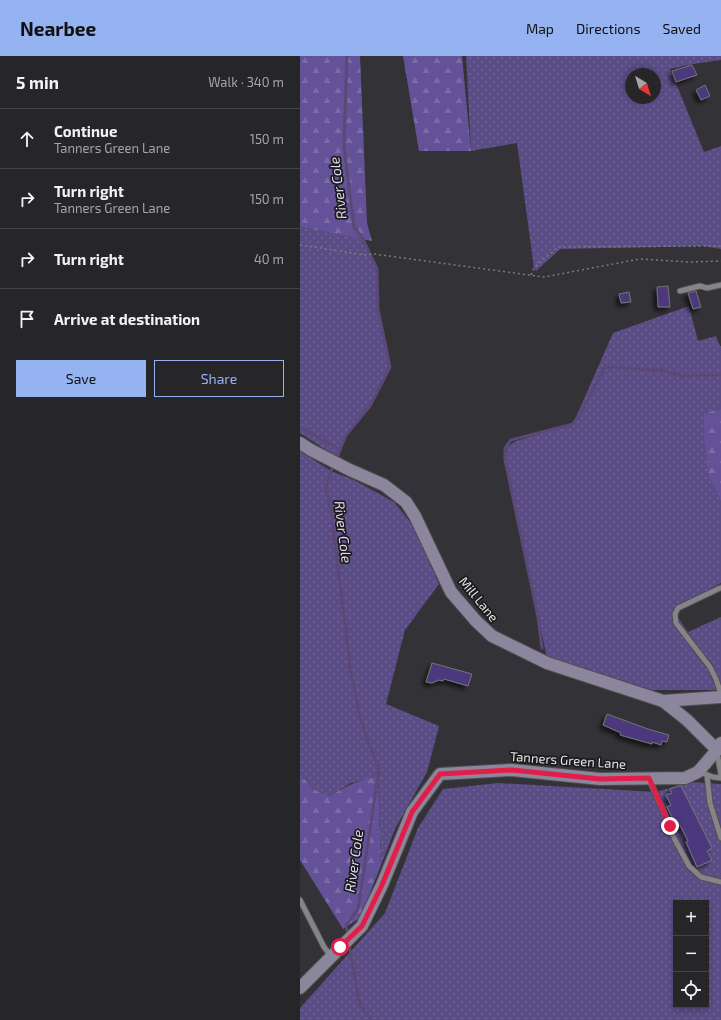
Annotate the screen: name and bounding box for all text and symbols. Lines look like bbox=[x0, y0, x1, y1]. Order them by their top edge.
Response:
text: Nearbee bbox=[20, 17, 96, 40]
text: Map bbox=[526, 20, 554, 37]
text: Directions bbox=[576, 20, 641, 37]
text: Saved bbox=[663, 20, 701, 37]
north arrow bbox=[625, 68, 661, 104]
text: 5 min bbox=[16, 72, 59, 92]
text: Walk · 340 m bbox=[208, 74, 284, 90]
text: Continue bbox=[54, 122, 117, 140]
icon: ahead bbox=[16, 128, 38, 150]
text: 150 m bbox=[250, 131, 284, 147]
text: Tanners Green Lane bbox=[54, 140, 170, 156]
water label: River Cole bbox=[325, 155, 350, 220]
text: Turn right bbox=[54, 182, 124, 200]
icon: right bbox=[16, 188, 38, 210]
text: 150 m bbox=[250, 191, 284, 207]
text: Tanners Green Lane bbox=[54, 200, 170, 216]
icon: right bbox=[16, 248, 38, 270]
text: Turn right bbox=[54, 250, 124, 268]
text: 40 m bbox=[254, 251, 284, 267]
icon: arrive bbox=[16, 308, 38, 330]
text: Arrive at destination bbox=[54, 310, 200, 328]
button: Save bbox=[16, 360, 146, 397]
button: Share bbox=[154, 360, 284, 397]
water label: River Cole bbox=[331, 500, 356, 565]
street label: Mill Lane bbox=[456, 573, 502, 625]
street label: Tanners Green Lane bbox=[509, 748, 627, 772]
route end bbox=[661, 817, 679, 835]
water label: River Cole bbox=[341, 828, 366, 893]
map controls bbox=[673, 900, 709, 1008]
button: + bbox=[673, 900, 709, 936]
button: − bbox=[673, 936, 709, 972]
route start bbox=[331, 938, 349, 956]
button: locate bbox=[673, 972, 709, 1008]

